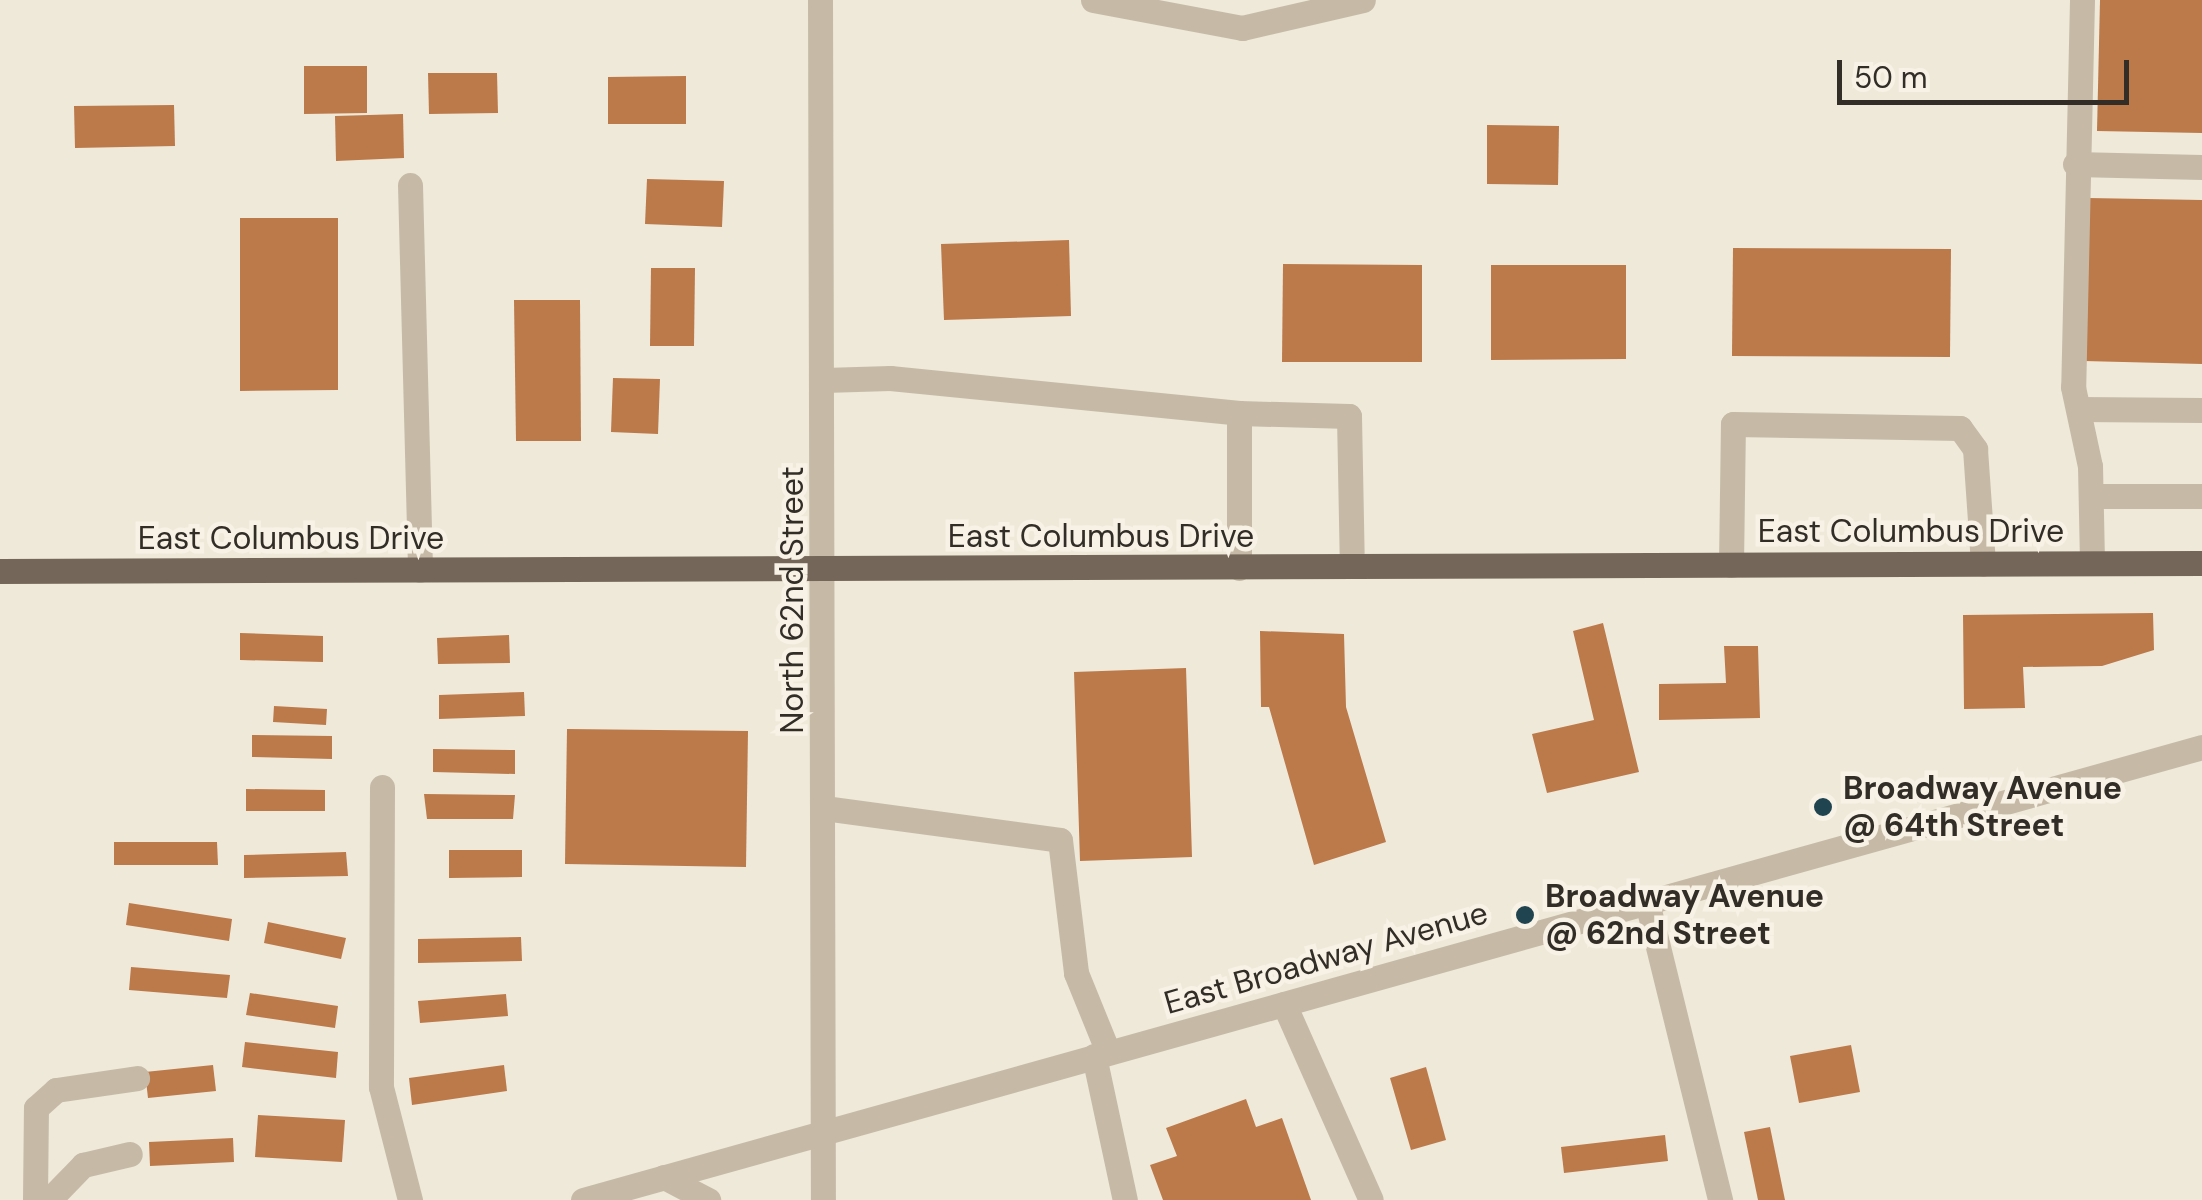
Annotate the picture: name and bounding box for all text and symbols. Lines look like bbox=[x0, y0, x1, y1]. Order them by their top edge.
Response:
scale bar bbox=[1842, 40, 2134, 102]
text: 50 m bbox=[1854, 58, 1928, 97]
street label: North 62nd Street bbox=[773, 466, 811, 734]
street label: East Columbus Drive bbox=[1758, 512, 2064, 550]
street label: East Columbus Drive bbox=[948, 517, 1254, 555]
street label: East Columbus Drive bbox=[138, 519, 444, 557]
place label: Broadway Avenue @ 64th Street bbox=[1843, 770, 2122, 845]
marker: Broadway Avenue @ 64th Street bbox=[1812, 796, 1834, 818]
place label: Broadway Avenue @ 62nd Street bbox=[1545, 878, 1824, 953]
street label: East Broadway Avenue bbox=[1160, 893, 1492, 1023]
marker: Broadway Avenue @ 62nd Street bbox=[1514, 904, 1536, 926]

